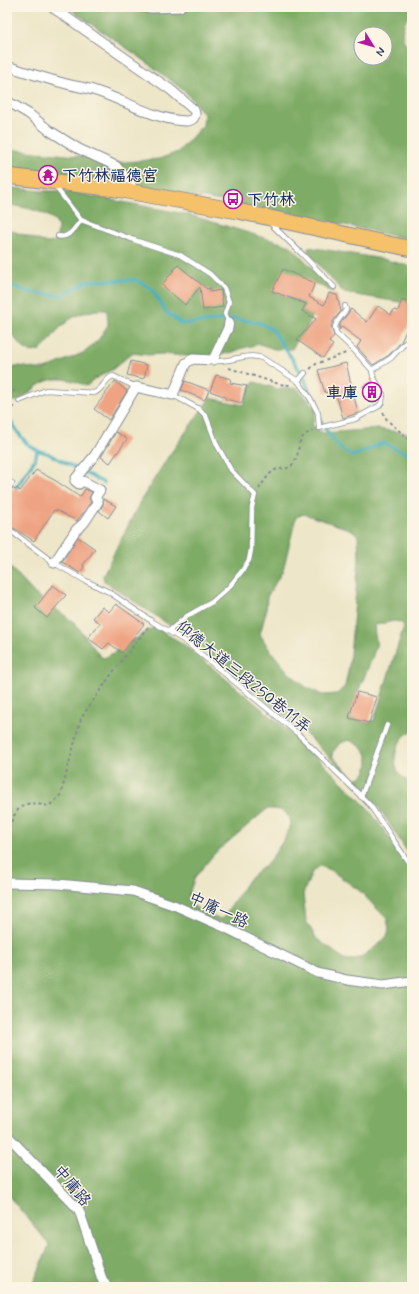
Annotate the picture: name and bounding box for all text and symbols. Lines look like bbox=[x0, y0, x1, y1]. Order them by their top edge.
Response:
north arrow bbox=[353, 26, 393, 66]
text: N bbox=[372, 44, 388, 59]
temple icon: 下竹林福德宮 bbox=[37, 164, 59, 186]
place label: 下竹林福德宮 bbox=[62, 166, 158, 187]
bus stop icon: 下竹林 bbox=[222, 188, 244, 210]
place label: 下竹林 bbox=[247, 190, 295, 211]
building icon: 車庫 bbox=[361, 381, 383, 403]
place label: 車庫 bbox=[326, 383, 358, 404]
street label: 仰德大道三段250巷11弄 bbox=[171, 616, 315, 738]
street label: 中庸一路 bbox=[185, 887, 252, 933]
street label: 中庸路 bbox=[48, 1161, 95, 1211]

